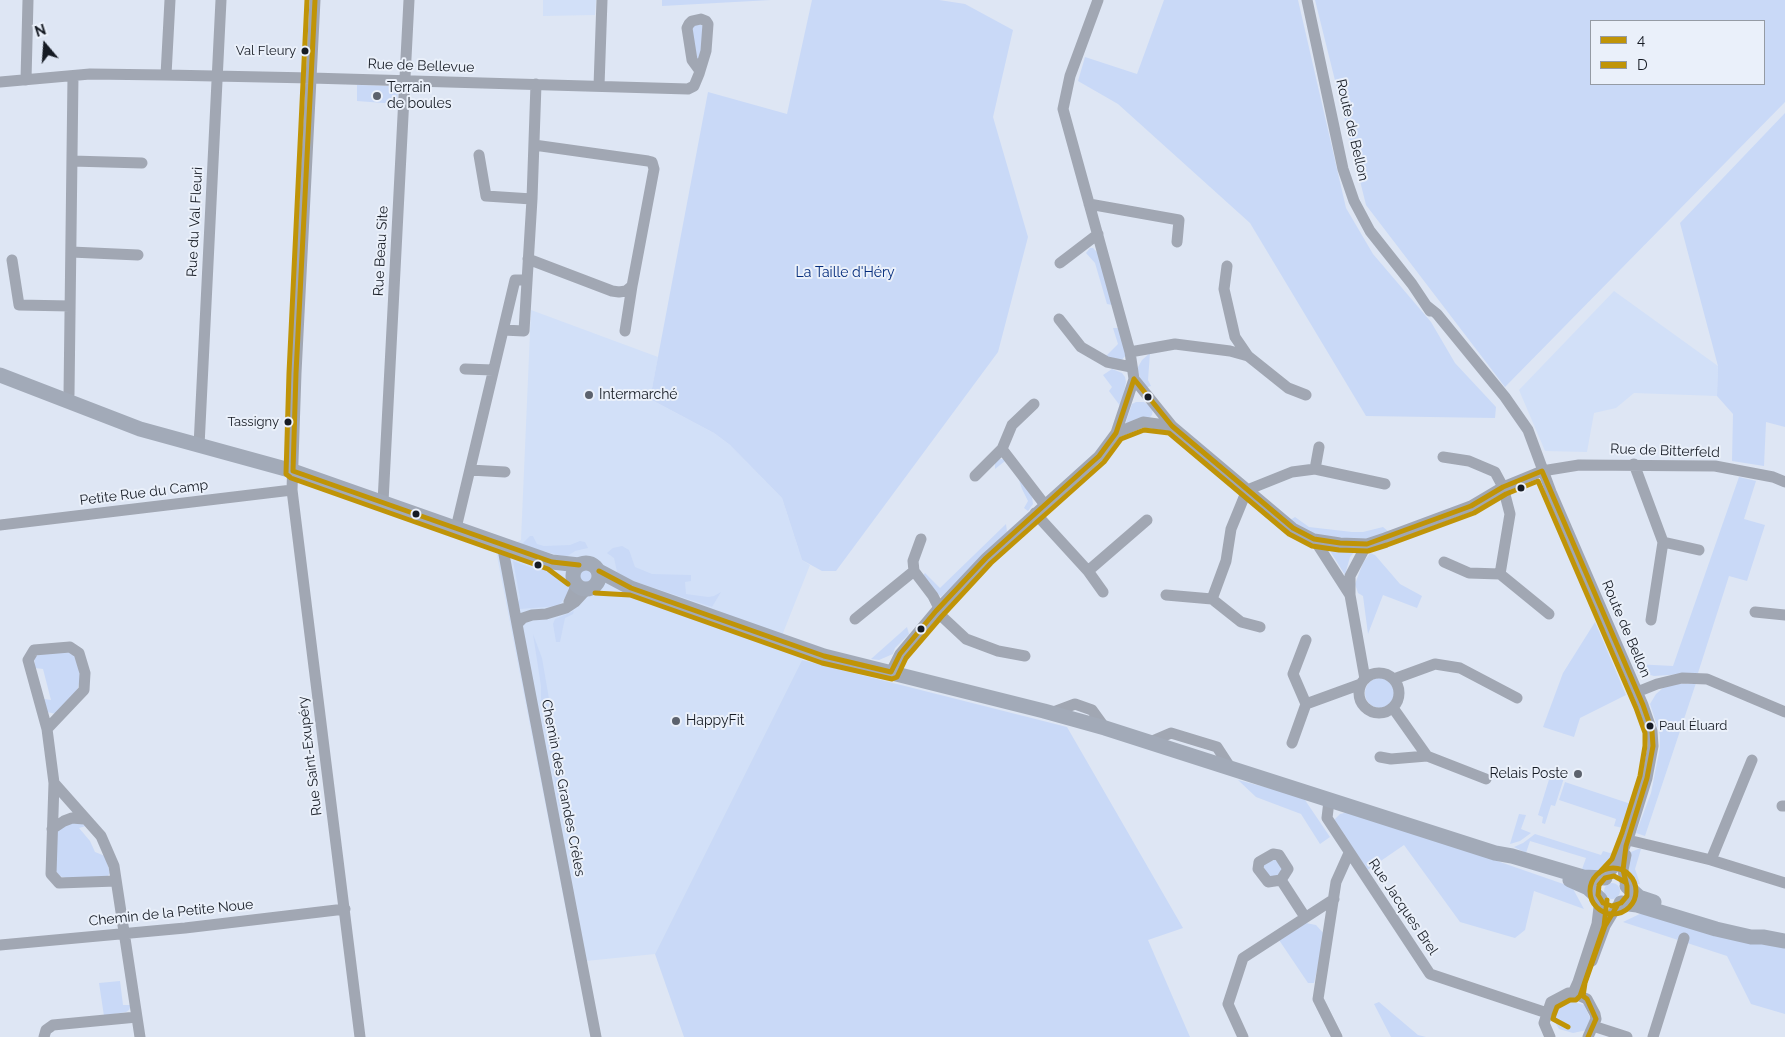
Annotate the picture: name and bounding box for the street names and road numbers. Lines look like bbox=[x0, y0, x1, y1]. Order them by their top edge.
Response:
street label: Rue de Bellevue bbox=[367, 56, 475, 76]
street label: Route de Bellon bbox=[1332, 77, 1372, 183]
street label: Rue du Val Fleuri bbox=[184, 167, 206, 277]
street label: Rue Beau Site bbox=[370, 205, 392, 297]
street label: Rue de Bitterfeld bbox=[1610, 441, 1720, 461]
street label: Petite Rue du Camp bbox=[79, 477, 209, 509]
street label: Route de Bellon bbox=[1598, 578, 1654, 680]
street label: Rue Saint-Exupéry bbox=[294, 695, 326, 817]
street label: Chemin des Grandes Crêles bbox=[538, 698, 588, 878]
street label: Rue Jacques Brel bbox=[1365, 856, 1441, 958]
street label: Chemin de la Petite Noue bbox=[88, 896, 254, 930]

